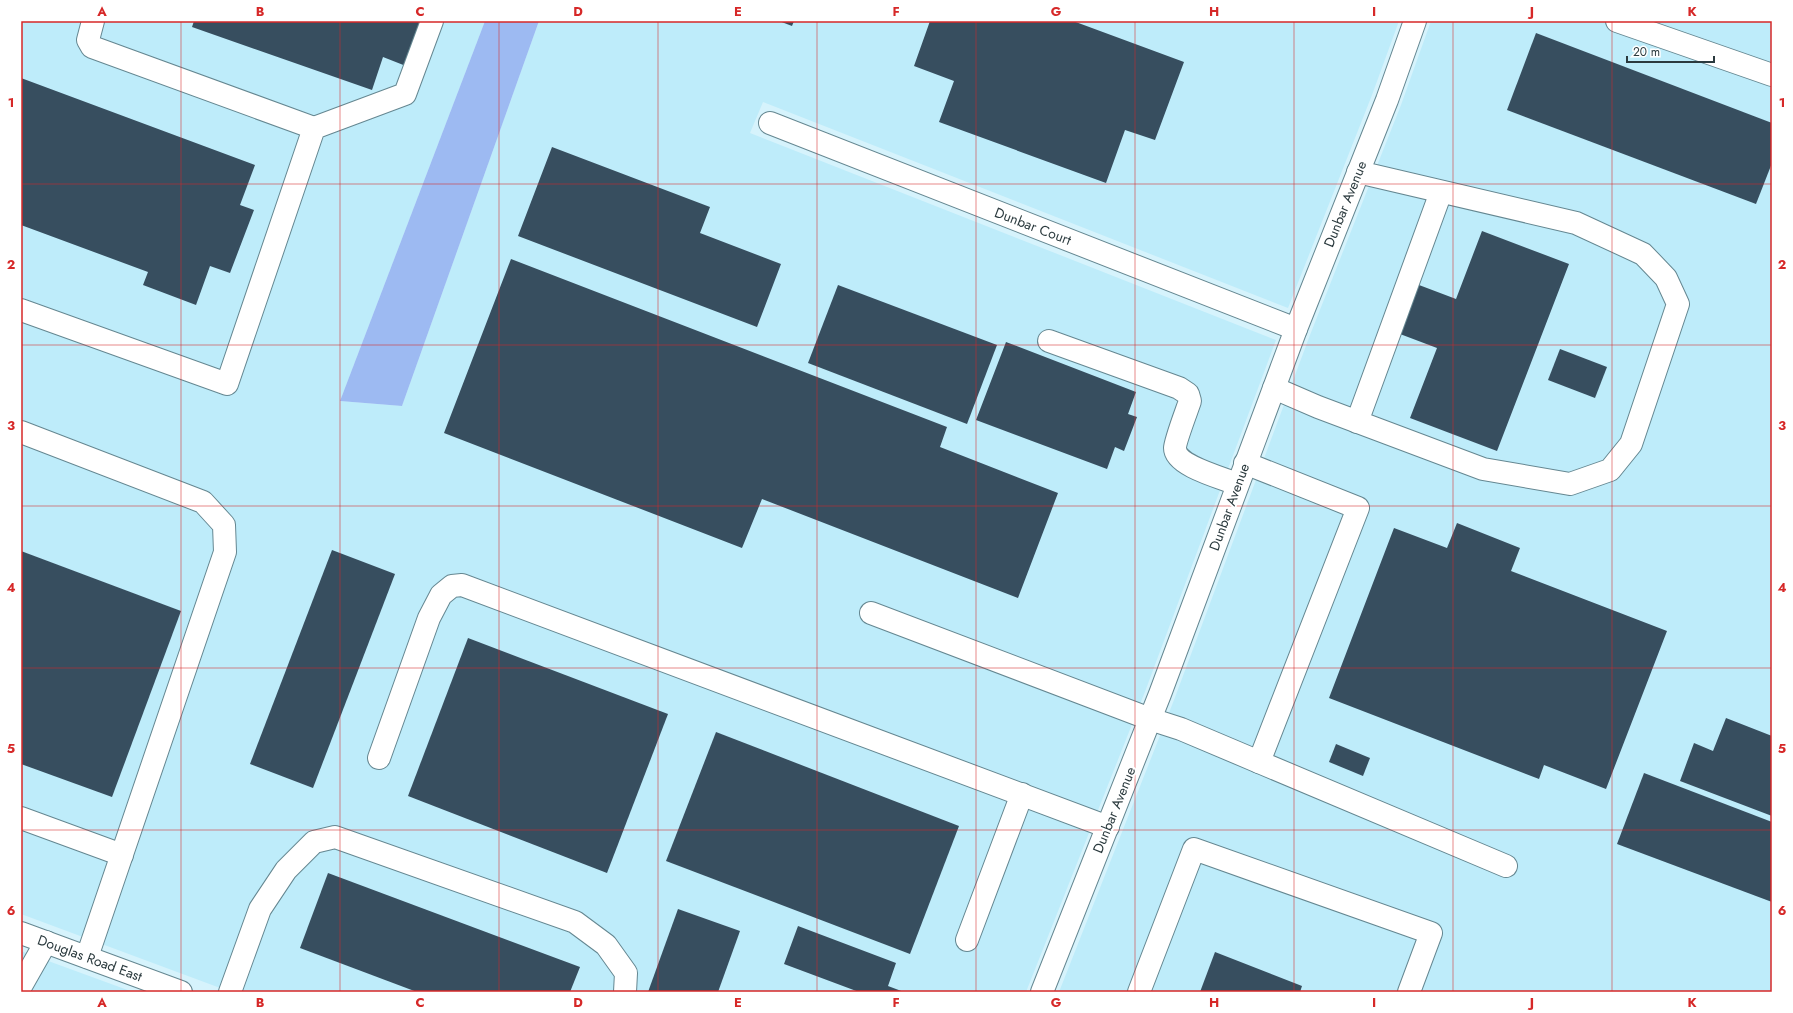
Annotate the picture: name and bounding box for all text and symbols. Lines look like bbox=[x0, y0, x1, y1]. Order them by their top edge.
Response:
text: A bbox=[96, 2, 107, 21]
text: B bbox=[256, 2, 265, 21]
text: C bbox=[415, 2, 425, 21]
text: D bbox=[573, 2, 583, 21]
text: E bbox=[734, 2, 742, 21]
text: F bbox=[892, 2, 900, 21]
text: G bbox=[1051, 2, 1062, 21]
text: H bbox=[1209, 2, 1219, 21]
text: I bbox=[1372, 2, 1376, 21]
text: J bbox=[1527, 2, 1534, 21]
text: K bbox=[1687, 2, 1697, 21]
scale bar bbox=[1627, 38, 1714, 64]
text: 20 m bbox=[1633, 43, 1660, 61]
text: 1 bbox=[8, 93, 14, 112]
text: 1 bbox=[1779, 93, 1785, 112]
street label: Dunbar Avenue bbox=[1319, 158, 1371, 250]
street label: Dunbar Court bbox=[992, 202, 1075, 250]
text: 2 bbox=[7, 255, 15, 274]
text: 2 bbox=[1778, 255, 1786, 274]
text: 3 bbox=[7, 416, 15, 435]
text: 3 bbox=[1778, 416, 1786, 435]
street label: Dunbar Avenue bbox=[1204, 461, 1254, 553]
text: 4 bbox=[6, 578, 16, 597]
text: 4 bbox=[1777, 578, 1787, 597]
text: 5 bbox=[7, 739, 15, 758]
text: 5 bbox=[1778, 739, 1786, 758]
street label: Dunbar Avenue bbox=[1088, 764, 1140, 856]
text: 6 bbox=[7, 901, 16, 920]
text: 6 bbox=[1778, 901, 1787, 920]
street label: Douglas Road East bbox=[35, 930, 146, 986]
text: A bbox=[96, 993, 107, 1012]
text: B bbox=[256, 993, 265, 1012]
text: C bbox=[415, 993, 425, 1012]
text: D bbox=[573, 993, 583, 1012]
text: E bbox=[734, 993, 742, 1012]
text: F bbox=[892, 993, 900, 1012]
text: G bbox=[1051, 993, 1062, 1012]
text: H bbox=[1209, 993, 1219, 1012]
text: I bbox=[1372, 993, 1376, 1012]
text: J bbox=[1527, 993, 1534, 1012]
text: K bbox=[1687, 993, 1697, 1012]

